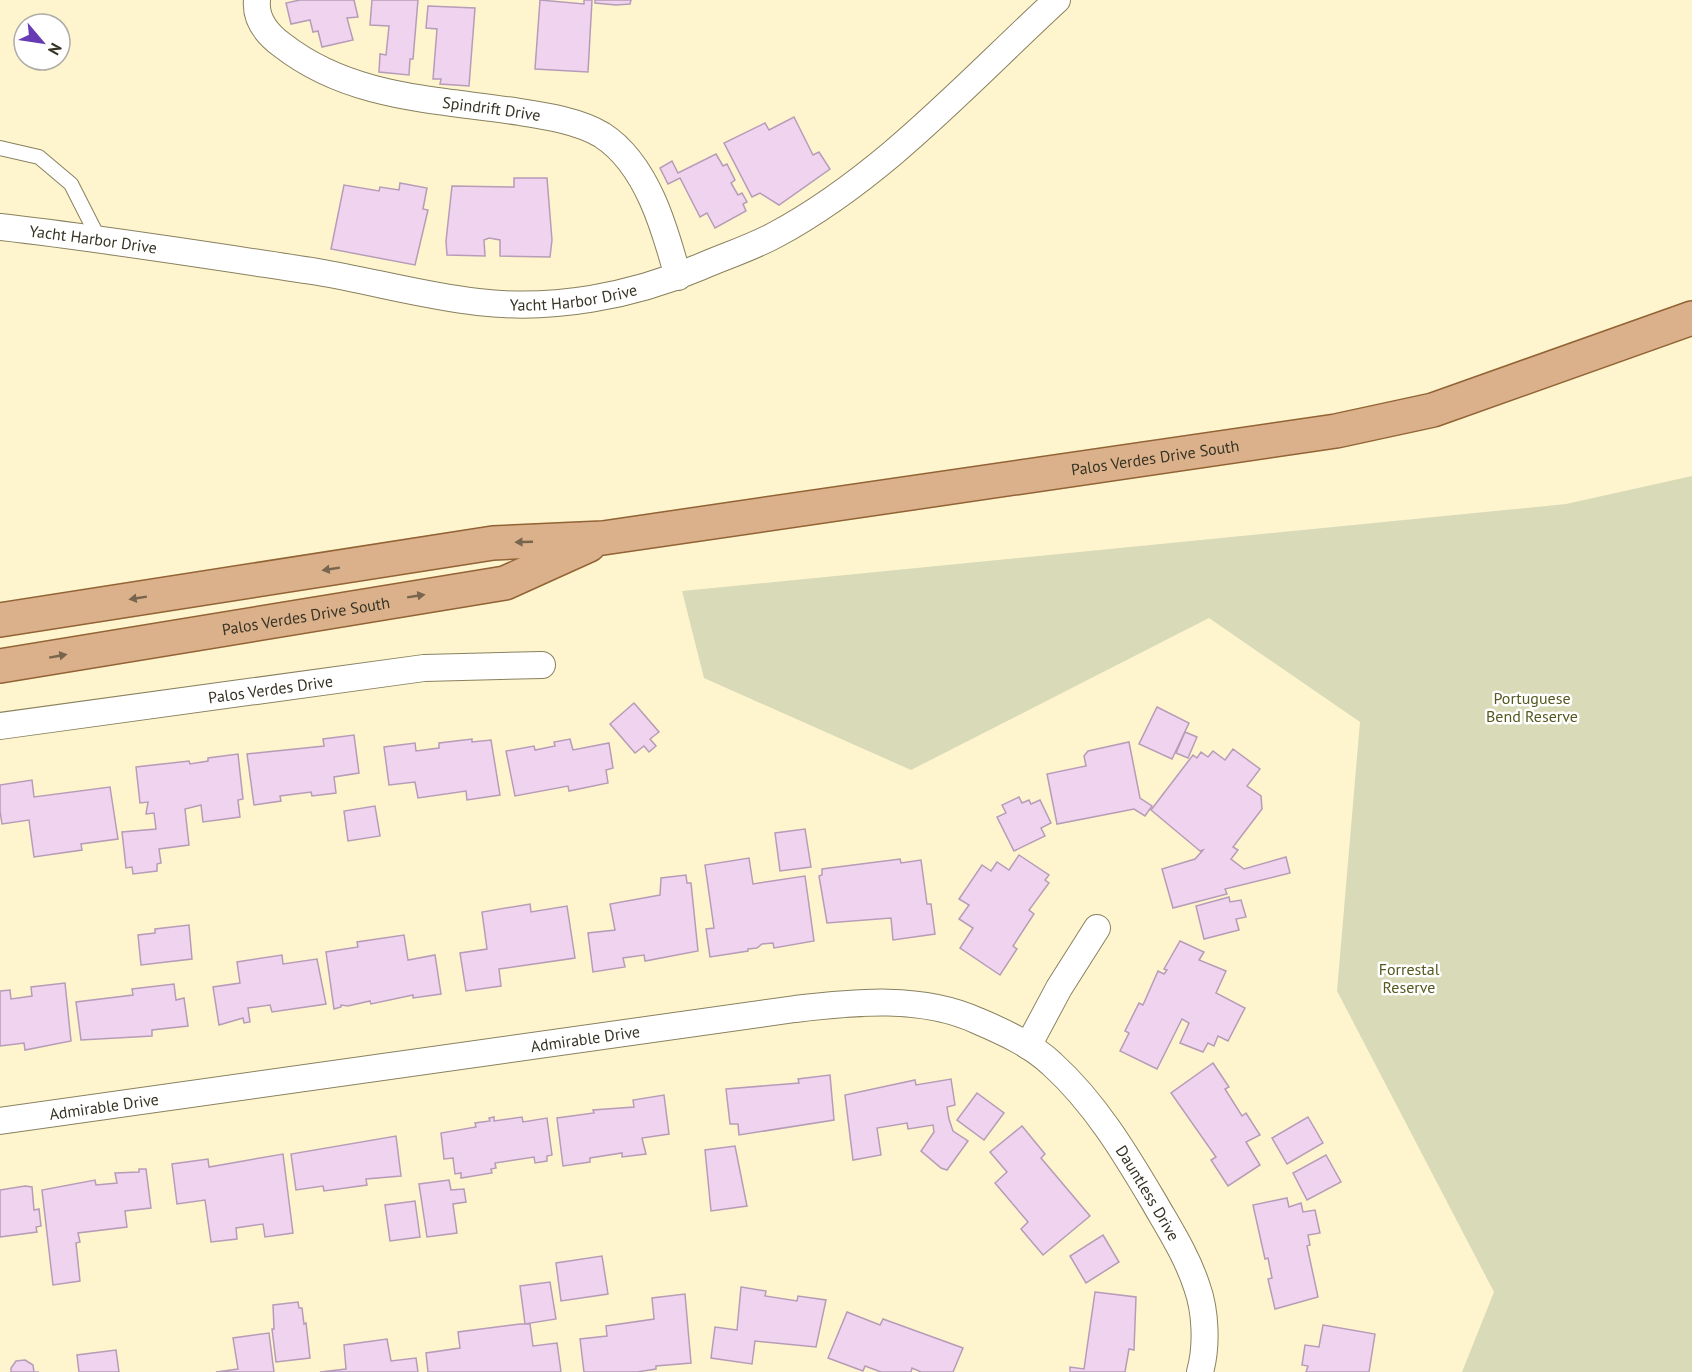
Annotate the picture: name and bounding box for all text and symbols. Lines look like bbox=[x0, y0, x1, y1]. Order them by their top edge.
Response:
north arrow bbox=[12, 12, 72, 72]
text: N bbox=[44, 40, 66, 59]
street label: Spindrift Drive bbox=[441, 92, 542, 125]
street label: Yacht Harbor Drive bbox=[28, 221, 158, 258]
street label: Yacht Harbor Drive bbox=[509, 279, 639, 315]
street label: Palos Verdes Drive South bbox=[1070, 435, 1241, 480]
one-way arrow bbox=[514, 537, 533, 546]
one-way arrow bbox=[321, 564, 340, 573]
street label: Palos Verdes Drive South bbox=[221, 592, 391, 639]
one-way arrow bbox=[406, 592, 425, 601]
one-way arrow bbox=[128, 594, 147, 603]
one-way arrow bbox=[48, 651, 67, 660]
street label: Palos Verdes Drive bbox=[207, 671, 334, 707]
park label: Portuguese Bend Reserve bbox=[1486, 688, 1578, 726]
park label: Forrestal Reserve bbox=[1379, 959, 1440, 997]
street label: Admirable Drive bbox=[529, 1021, 641, 1056]
street label: Admirable Drive bbox=[48, 1089, 160, 1124]
street label: Dauntless Drive bbox=[1112, 1141, 1184, 1244]

